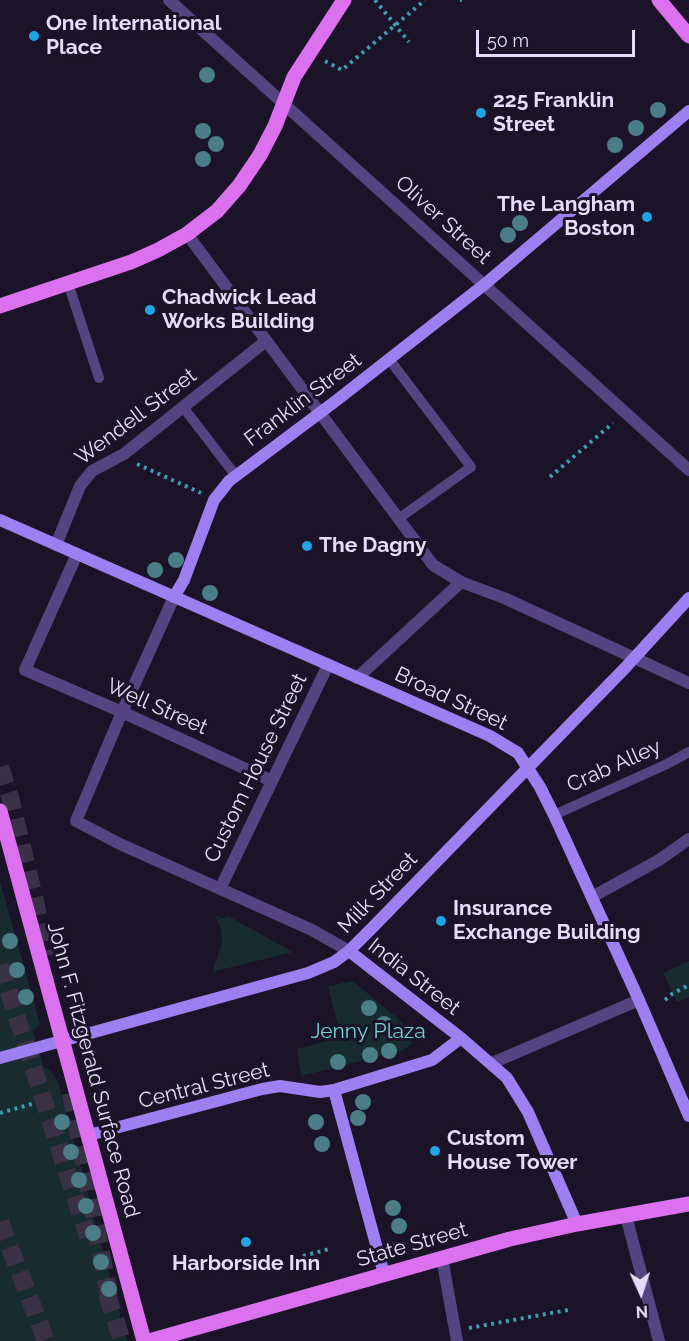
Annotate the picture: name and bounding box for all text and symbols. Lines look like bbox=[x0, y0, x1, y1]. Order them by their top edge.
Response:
place label: One International Place bbox=[46, 11, 222, 61]
scale bar bbox=[479, 18, 638, 56]
marker: One International Place bbox=[27, 29, 41, 43]
text: 50 m bbox=[487, 30, 529, 51]
place label: 225 Franklin Street bbox=[493, 88, 614, 138]
marker: 225 Franklin Street bbox=[474, 106, 488, 120]
street label: Oliver Street bbox=[390, 170, 496, 270]
place label: The Langham Boston bbox=[497, 192, 635, 242]
marker: The Langham Boston bbox=[640, 210, 654, 224]
place label: Chadwick Lead Works Building bbox=[162, 285, 317, 335]
marker: Chadwick Lead Works Building bbox=[143, 303, 157, 317]
street label: Franklin Street bbox=[240, 348, 366, 452]
street label: Wendell Street bbox=[70, 363, 202, 471]
place label: The Dagny bbox=[319, 533, 427, 559]
marker: The Dagny bbox=[300, 539, 314, 553]
street label: Broad Street bbox=[391, 662, 511, 736]
street label: Custom House Street bbox=[199, 669, 313, 867]
street label: Well Street bbox=[103, 674, 211, 740]
street label: Crab Alley bbox=[563, 734, 665, 798]
street label: Milk Street bbox=[333, 847, 423, 939]
place label: Insurance Exchange Building bbox=[453, 896, 641, 946]
marker: Insurance Exchange Building bbox=[434, 914, 448, 928]
street label: John F. Fitzgerald Surface Road bbox=[41, 920, 145, 1220]
street label: India Street bbox=[363, 933, 465, 1021]
park label: Jenny Plaza bbox=[310, 1019, 426, 1045]
street label: Central Street bbox=[136, 1058, 272, 1114]
place label: Custom House Tower bbox=[447, 1126, 577, 1176]
marker: Custom House Tower bbox=[428, 1144, 442, 1158]
street label: State Street bbox=[354, 1217, 470, 1273]
marker: Harborside Inn bbox=[239, 1235, 253, 1249]
place label: Harborside Inn bbox=[172, 1251, 320, 1277]
north arrow bbox=[611, 1263, 671, 1323]
text: N bbox=[635, 1302, 649, 1321]

